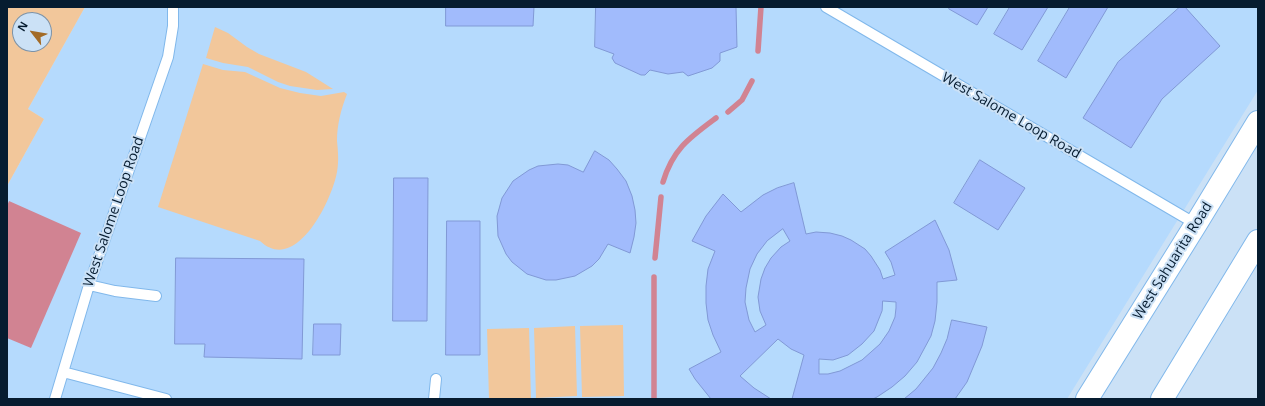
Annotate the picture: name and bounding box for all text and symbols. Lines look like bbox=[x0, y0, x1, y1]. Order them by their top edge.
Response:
north arrow bbox=[12, 12, 52, 52]
text: N bbox=[13, 18, 31, 34]
street label: West Salome Loop Road bbox=[939, 69, 1083, 163]
street label: West Salome Loop Road bbox=[80, 135, 148, 289]
street label: West Sahuarita Road bbox=[1130, 199, 1216, 323]

